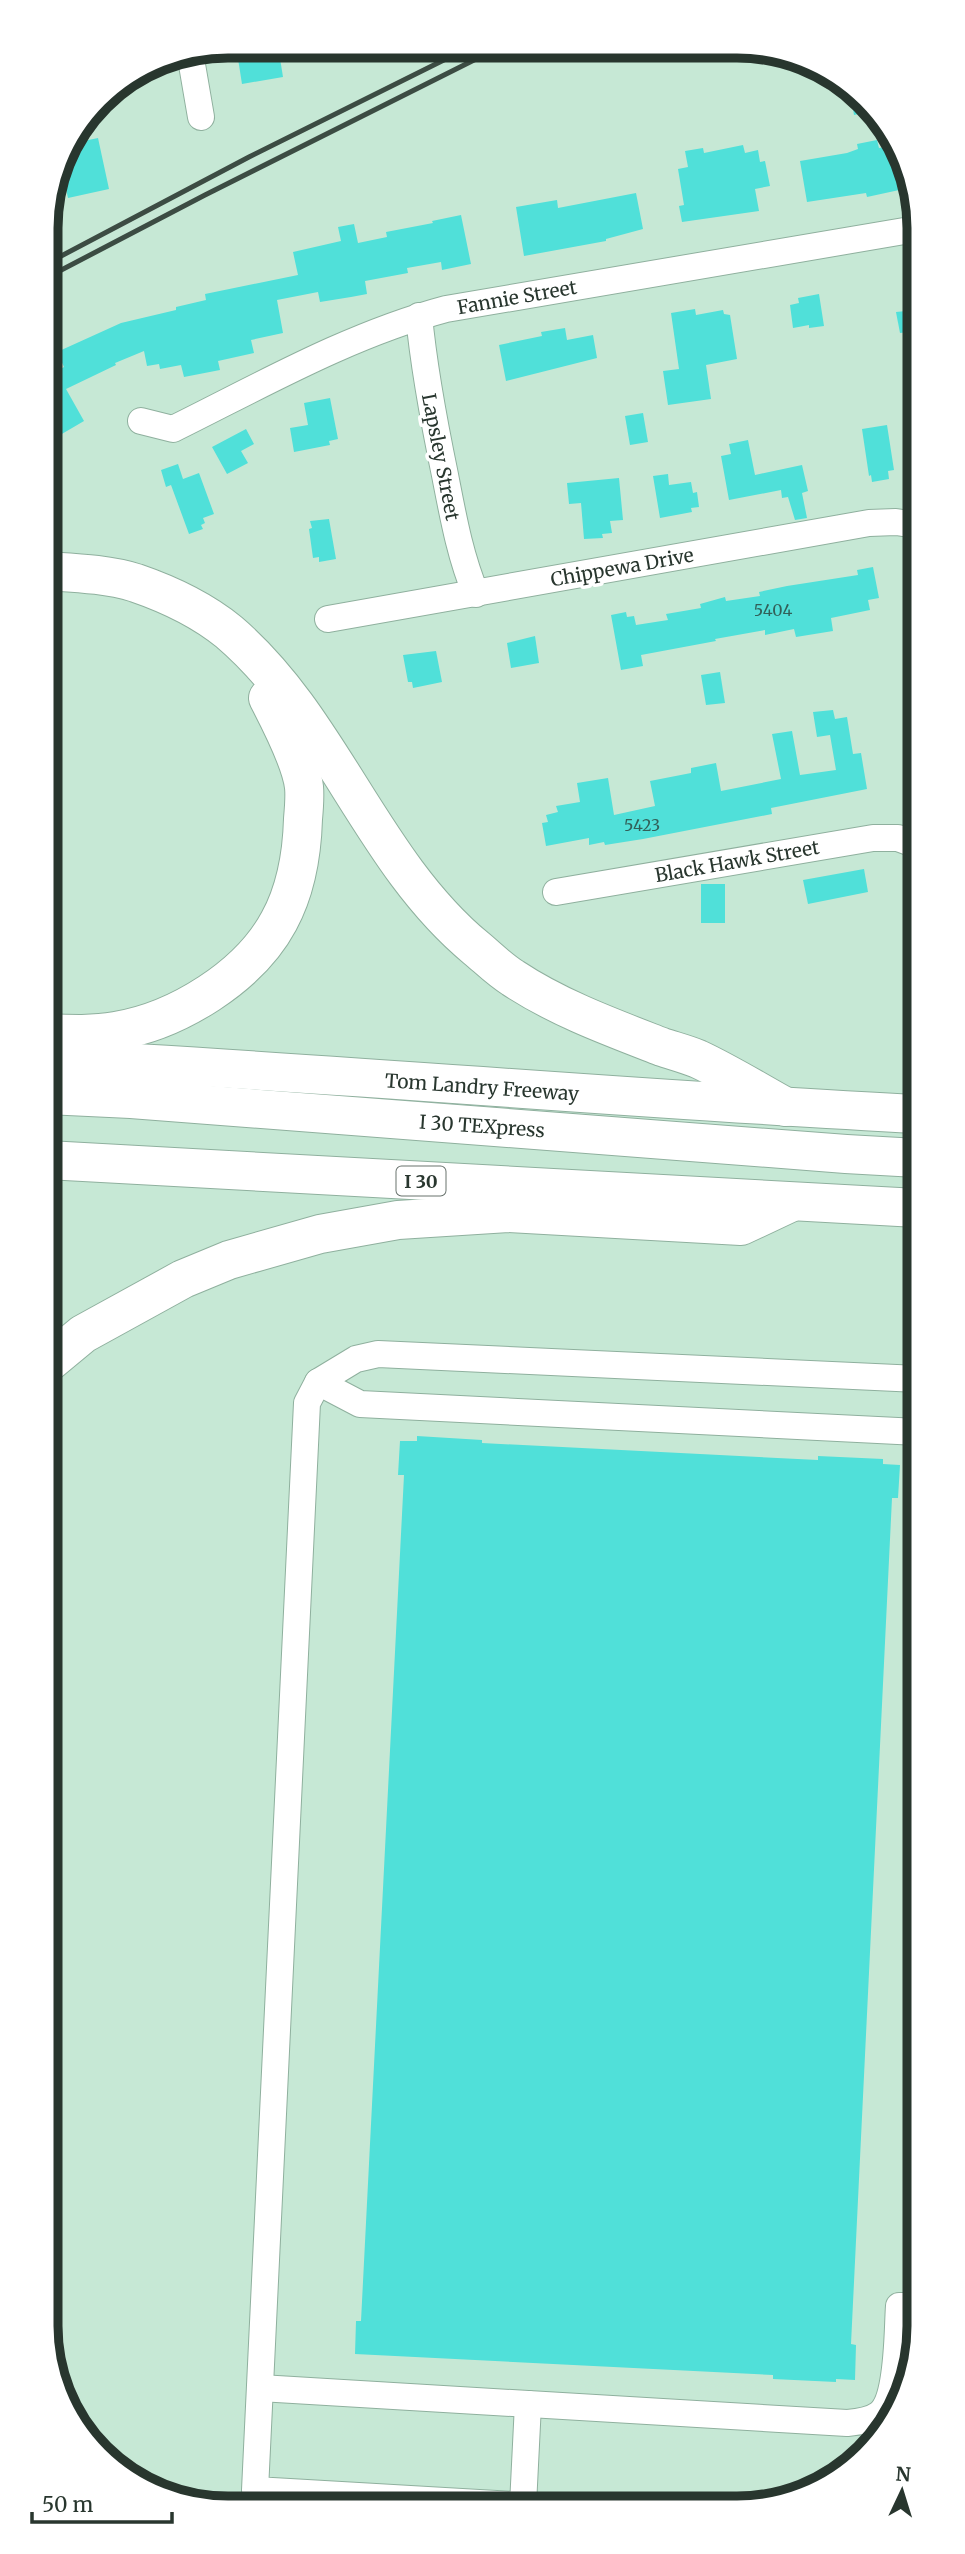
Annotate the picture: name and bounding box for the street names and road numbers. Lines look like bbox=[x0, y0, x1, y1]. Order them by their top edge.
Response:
street label: Fannie Street bbox=[455, 275, 579, 319]
street label: Lapsley Street bbox=[417, 391, 465, 523]
street label: Chippewa Drive bbox=[549, 543, 695, 591]
street label: Black Hawk Street bbox=[653, 835, 822, 887]
street label: Tom Landry Freeway bbox=[384, 1068, 580, 1106]
street label: I 30 TEXpress bbox=[418, 1110, 546, 1142]
road number: I 30 bbox=[396, 1166, 446, 1196]

